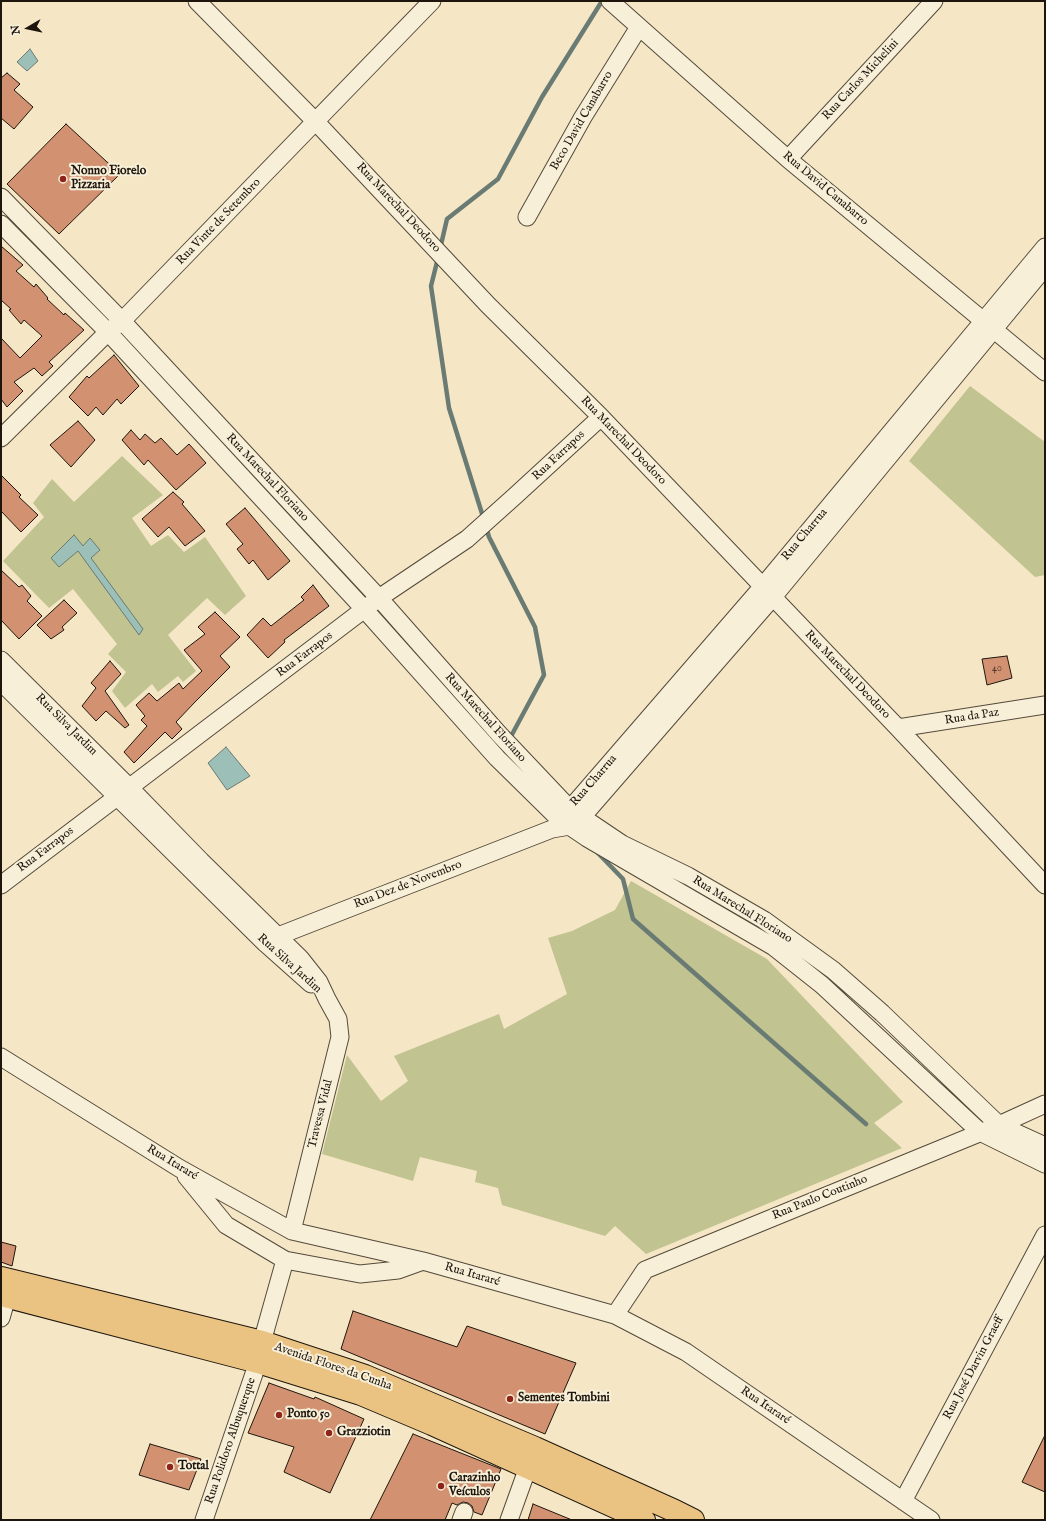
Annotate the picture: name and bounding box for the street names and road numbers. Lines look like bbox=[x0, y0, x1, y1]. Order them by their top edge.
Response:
street label: Rua Carlos Michelini bbox=[820, 37, 902, 123]
street label: Beco David Canabarro bbox=[548, 69, 616, 173]
street label: Rua David Canabarro bbox=[779, 149, 871, 229]
street label: Rua Marechal Deodoro bbox=[353, 160, 443, 256]
street label: Rua Vinte de Setembro bbox=[174, 176, 264, 268]
street label: Rua Marechal Deodoro bbox=[577, 394, 669, 488]
street label: Rua Farrapos bbox=[530, 428, 588, 484]
street label: Rua Marechal Floriano bbox=[223, 431, 311, 525]
street label: Rua Charrua bbox=[779, 506, 831, 564]
street label: Rua Marechal Deodoro bbox=[801, 628, 893, 722]
street label: Rua Farrapos bbox=[274, 629, 336, 681]
street label: Rua Marechal Floriano bbox=[441, 670, 529, 766]
street label: Rua Silva Jardim bbox=[32, 691, 100, 759]
street label: Rua da Paz bbox=[944, 706, 1000, 728]
street label: Rua Charrua bbox=[568, 752, 620, 810]
street label: Rua Farrapos bbox=[15, 824, 77, 876]
street label: Rua Dez de Novembro bbox=[352, 858, 464, 912]
street label: Rua Marechal Floriano bbox=[689, 873, 795, 947]
street label: Rua Silva Jardim bbox=[254, 931, 324, 997]
street label: Travessa Vidal bbox=[306, 1078, 336, 1150]
street label: Rua Itararé bbox=[144, 1142, 200, 1184]
street label: Rua Paulo Coutinho bbox=[770, 1172, 870, 1224]
street label: Rua Itararé bbox=[443, 1260, 501, 1290]
street label: Rua José Darvin Graeff bbox=[941, 1314, 1007, 1422]
street label: Avenida Flores da Cunha bbox=[272, 1340, 394, 1394]
street label: Rua Polidoro Albuquerque bbox=[203, 1376, 259, 1506]
street label: Rua Itararé bbox=[737, 1384, 793, 1428]

